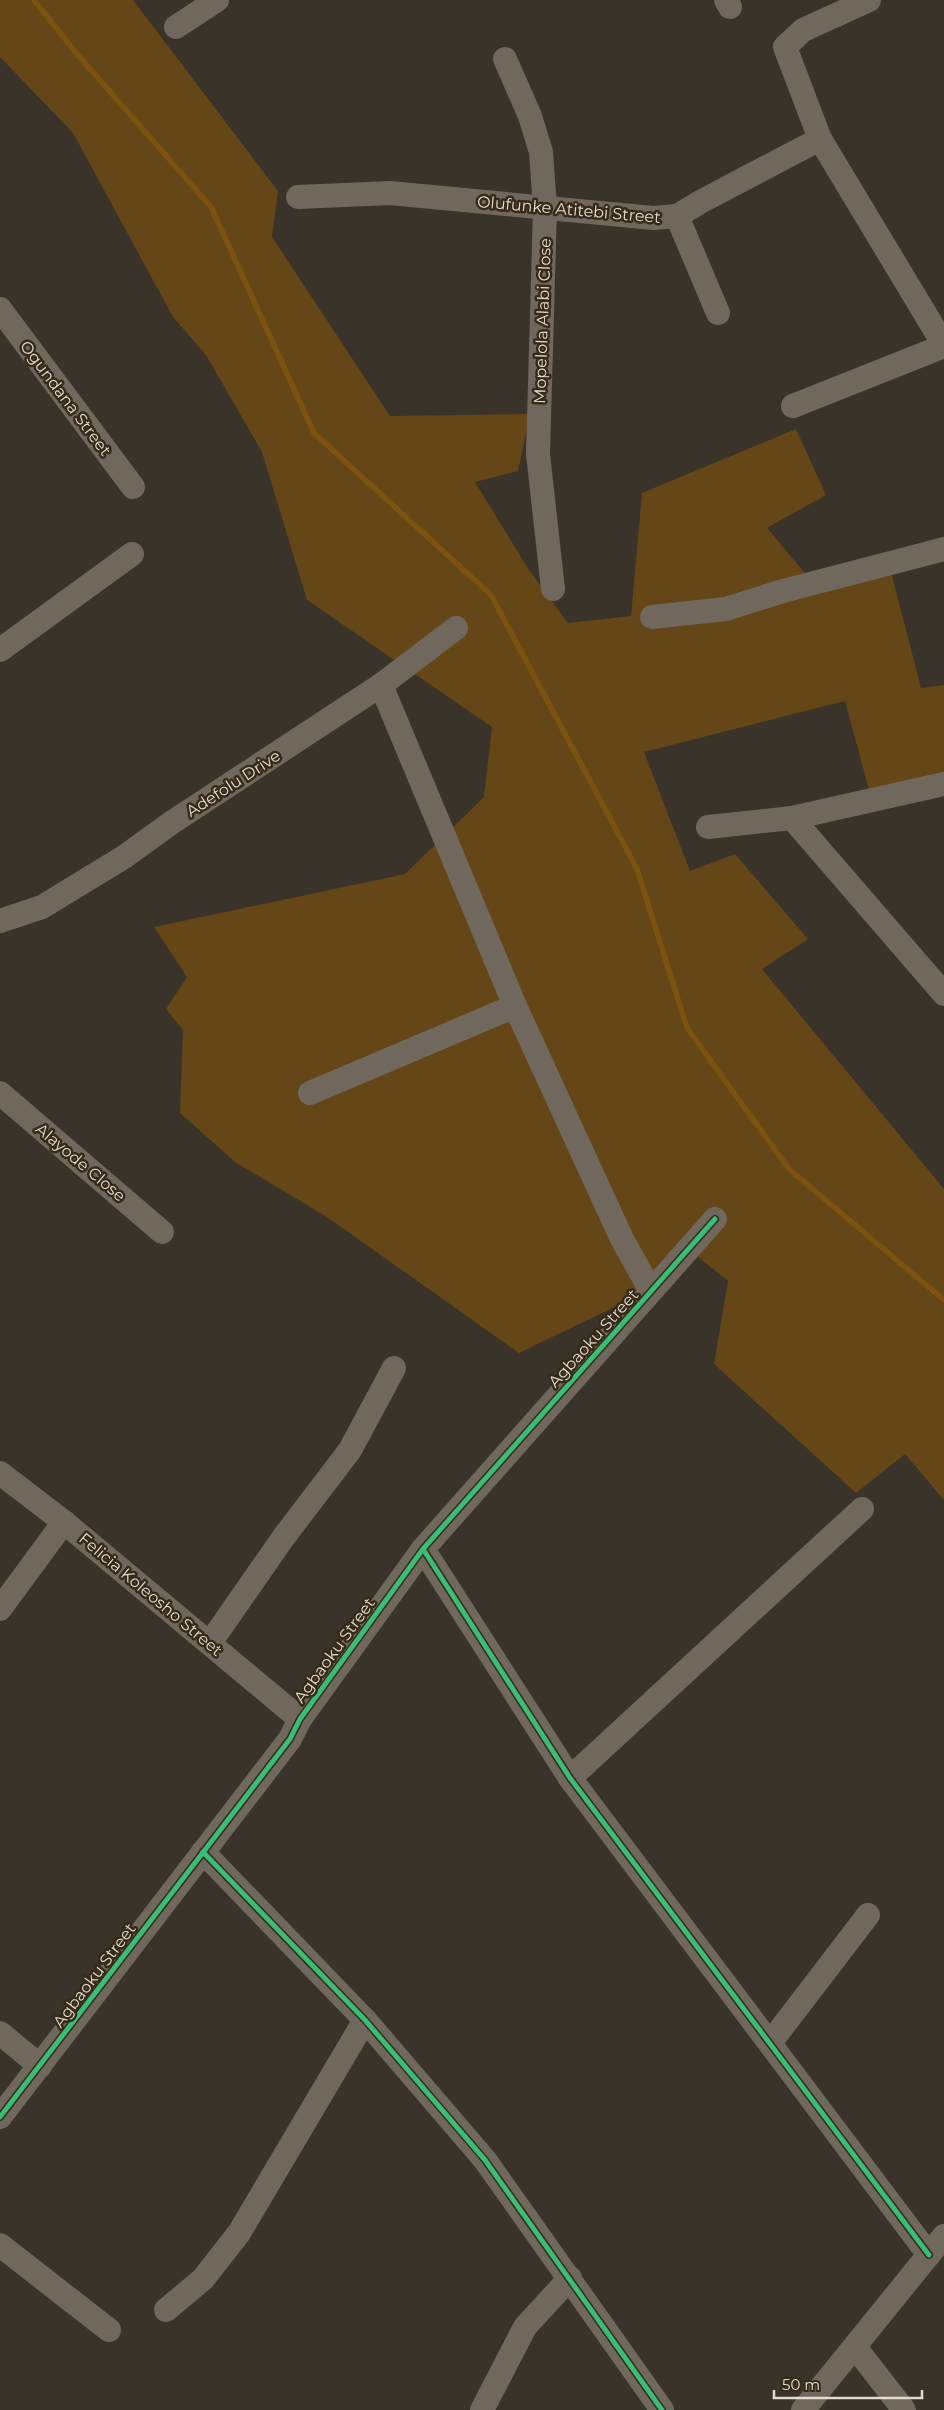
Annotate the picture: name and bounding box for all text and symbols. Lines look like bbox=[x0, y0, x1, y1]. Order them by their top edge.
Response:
street label: Olufunke Atitebi Street bbox=[476, 192, 662, 227]
street label: Mopelola Alabi Close bbox=[530, 238, 555, 404]
street label: Ogundana Street bbox=[16, 337, 115, 460]
street label: Adefolu Drive bbox=[183, 746, 284, 821]
street label: Alayode Close bbox=[32, 1119, 129, 1205]
street label: Agbaoku Street bbox=[544, 1285, 643, 1391]
street label: Felicia Koleosho Street bbox=[75, 1529, 227, 1660]
street label: Agbaoku Street bbox=[290, 1594, 379, 1707]
street label: Agbaoku Street bbox=[49, 1919, 140, 2031]
scale bar bbox=[774, 2368, 922, 2400]
text: 50 m bbox=[782, 2375, 820, 2394]

